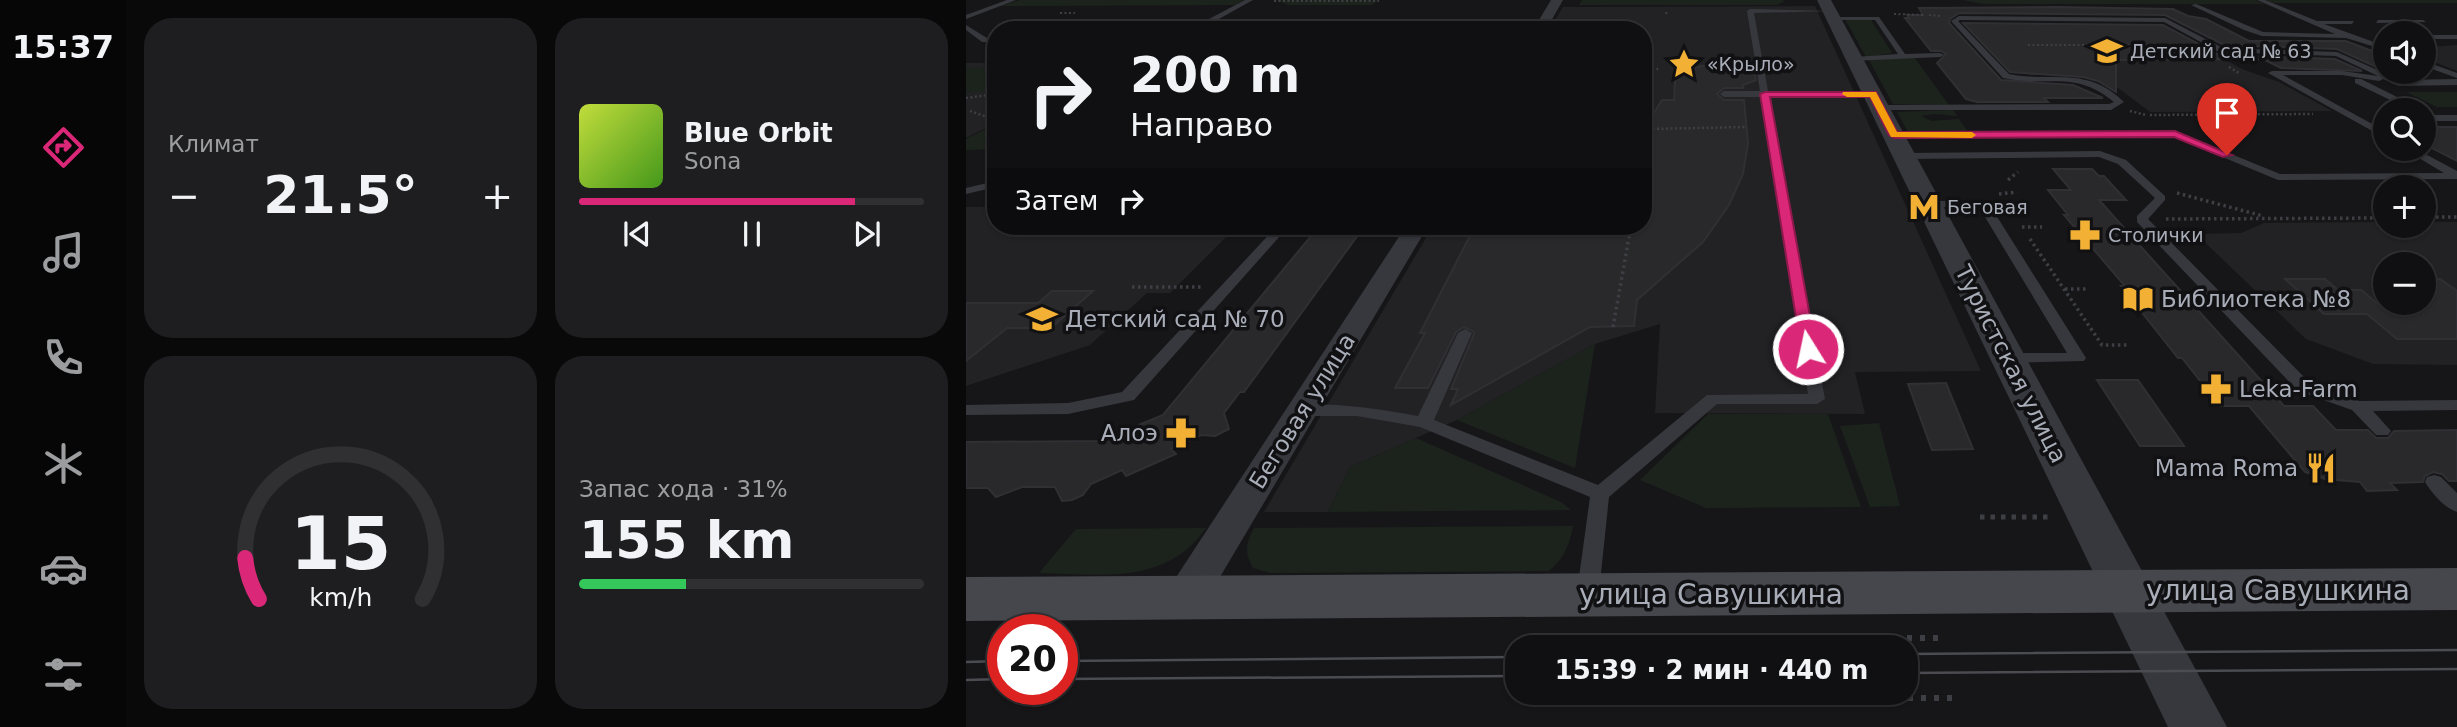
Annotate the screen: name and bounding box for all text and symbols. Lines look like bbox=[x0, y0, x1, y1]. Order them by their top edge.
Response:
map controls bbox=[2373, 21, 2436, 315]
button: sound bbox=[2373, 21, 2436, 84]
text: 15:37 bbox=[12, 28, 114, 66]
school or university icon: Детский сад № 63 bbox=[2090, 34, 2124, 68]
place label: Детский сад № 63 bbox=[2130, 40, 2312, 62]
text: 200 m bbox=[1130, 47, 1300, 104]
place icon: «Крыло» bbox=[1667, 47, 1701, 81]
icon: right bbox=[1015, 49, 1106, 140]
place label: «Крыло» bbox=[1707, 53, 1795, 75]
pin bbox=[2197, 83, 2257, 155]
icon: arrive bbox=[2208, 94, 2246, 132]
button: search bbox=[2373, 98, 2436, 161]
text: Направо bbox=[1130, 106, 1273, 144]
text: Blue Orbit bbox=[684, 118, 833, 148]
icon: directions bbox=[39, 123, 88, 172]
text: Климат bbox=[168, 131, 259, 157]
text: Sona bbox=[684, 148, 741, 174]
text: 21.5° bbox=[263, 165, 418, 225]
text: − bbox=[168, 174, 200, 218]
text: + bbox=[481, 174, 513, 218]
button: + bbox=[2373, 175, 2436, 238]
icon: right bbox=[1112, 182, 1150, 220]
text: Затем bbox=[1015, 186, 1098, 216]
metro station icon: Беговая bbox=[1907, 190, 1941, 224]
place label: Беговая bbox=[1947, 196, 2028, 218]
icon: previous bbox=[618, 215, 656, 253]
icon: pause bbox=[733, 215, 771, 253]
icon: next bbox=[848, 215, 886, 253]
pharmacy icon: Столички bbox=[2068, 218, 2102, 252]
place label: Столички bbox=[2108, 224, 2204, 246]
icon: music bbox=[39, 228, 88, 277]
button: − bbox=[2373, 252, 2436, 315]
street label: Туристская улица bbox=[1949, 260, 2072, 467]
library icon: Библиотека №8 bbox=[2121, 282, 2155, 316]
place label: Библиотека №8 bbox=[2161, 286, 2351, 312]
school or university icon: Детский сад № 70 bbox=[1025, 302, 1059, 336]
place label: Детский сад № 70 bbox=[1065, 306, 1285, 332]
position arrow bbox=[1771, 312, 1845, 386]
street label: Беговая улица bbox=[1244, 329, 1360, 493]
icon: phone bbox=[39, 333, 88, 382]
pharmacy icon: Leka-Farm bbox=[2199, 372, 2233, 406]
place label: Leka-Farm bbox=[2239, 376, 2358, 402]
pharmacy icon: Алоэ bbox=[1164, 416, 1198, 450]
place label: Алоэ bbox=[1101, 420, 1158, 446]
icon: climate bbox=[39, 439, 88, 488]
restaurant icon: Mama Roma bbox=[2304, 451, 2338, 485]
place label: Mama Roma bbox=[2155, 455, 2298, 481]
text: Запас хода · 31% bbox=[579, 476, 788, 502]
text: 15 bbox=[290, 501, 391, 586]
text: 155 km bbox=[579, 510, 794, 570]
icon: car bbox=[39, 544, 88, 593]
street label: улица Савушкина bbox=[2146, 574, 2410, 607]
street label: улица Савушкина bbox=[1579, 578, 1843, 611]
text: km/h bbox=[309, 582, 372, 611]
speed limit sign: 20 bbox=[987, 614, 1078, 705]
icon: filters bbox=[39, 650, 88, 699]
text: 15:39 · 2 мин · 440 m bbox=[1555, 655, 1868, 685]

